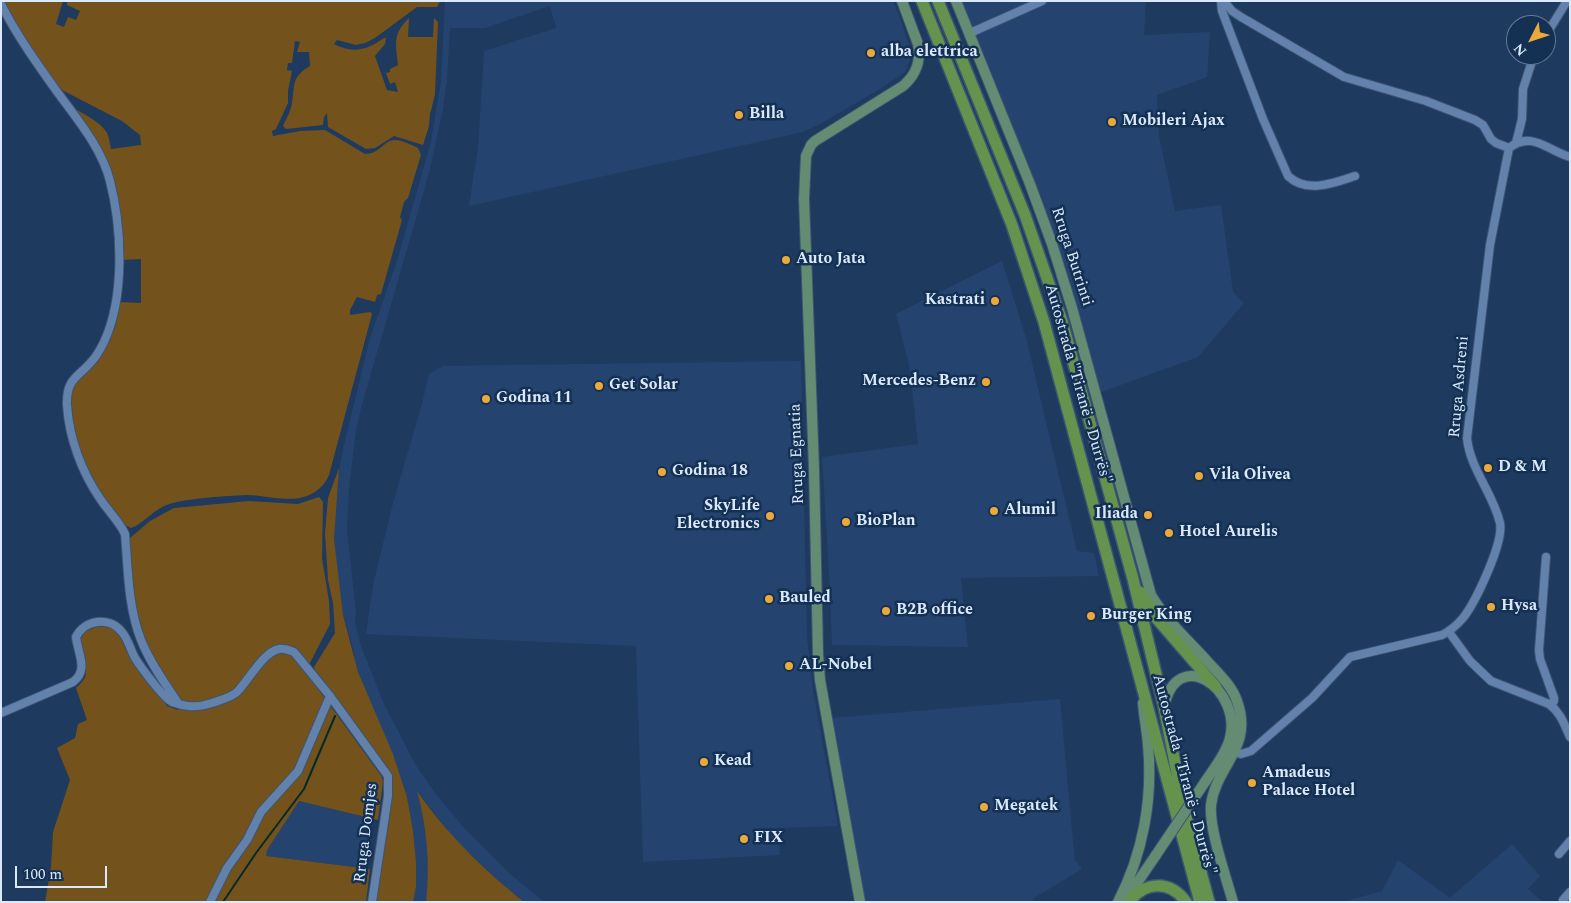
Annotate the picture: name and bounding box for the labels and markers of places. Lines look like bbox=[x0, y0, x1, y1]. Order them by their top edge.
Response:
place label: alba elettrica bbox=[881, 43, 978, 63]
marker: alba elettrica bbox=[865, 47, 877, 59]
place label: Billa bbox=[749, 105, 784, 125]
marker: Billa bbox=[733, 109, 745, 121]
place label: Mobileri Ajax bbox=[1122, 112, 1225, 132]
marker: Mobileri Ajax bbox=[1106, 116, 1118, 128]
place label: Auto Jata bbox=[796, 250, 866, 270]
marker: Auto Jata bbox=[780, 254, 792, 266]
place label: Kastrati bbox=[925, 291, 985, 311]
marker: Kastrati bbox=[989, 295, 1001, 307]
place label: Mercedes-Benz bbox=[862, 372, 976, 392]
place label: Get Solar bbox=[609, 376, 678, 396]
marker: Mercedes-Benz bbox=[980, 376, 992, 388]
marker: Get Solar bbox=[593, 380, 605, 392]
place label: Godina 11 bbox=[496, 389, 572, 409]
marker: Godina 11 bbox=[480, 393, 492, 405]
place label: D & M bbox=[1498, 458, 1547, 478]
place label: Godina 18 bbox=[672, 462, 748, 482]
marker: D & M bbox=[1482, 462, 1494, 474]
marker: Godina 18 bbox=[656, 466, 668, 478]
place label: Vila Olivea bbox=[1209, 466, 1291, 486]
marker: Vila Olivea bbox=[1193, 470, 1205, 482]
place label: SkyLife Electronics bbox=[676, 497, 760, 535]
place label: Alumil bbox=[1004, 501, 1056, 521]
marker: Alumil bbox=[988, 505, 1000, 517]
place label: Iliada bbox=[1095, 505, 1138, 525]
marker: Iliada bbox=[1142, 509, 1154, 521]
marker: SkyLife Electronics bbox=[764, 510, 776, 522]
place label: BioPlan bbox=[856, 512, 916, 532]
marker: BioPlan bbox=[840, 516, 852, 528]
place label: Hotel Aurelis bbox=[1179, 523, 1278, 543]
marker: Hotel Aurelis bbox=[1163, 527, 1175, 539]
place label: Bauled bbox=[779, 589, 831, 609]
marker: Bauled bbox=[763, 593, 775, 605]
place label: Hysa bbox=[1501, 597, 1537, 617]
place label: B2B office bbox=[896, 601, 973, 621]
marker: Hysa bbox=[1485, 601, 1497, 613]
marker: B2B office bbox=[880, 605, 892, 617]
place label: Burger King bbox=[1101, 606, 1192, 626]
marker: Burger King bbox=[1085, 610, 1097, 622]
place label: AL-Nobel bbox=[799, 656, 872, 676]
marker: AL-Nobel bbox=[783, 660, 795, 672]
place label: Kead bbox=[714, 752, 752, 772]
marker: Kead bbox=[698, 756, 710, 768]
place label: Amadeus Palace Hotel bbox=[1262, 764, 1355, 802]
marker: Amadeus Palace Hotel bbox=[1246, 777, 1258, 789]
place label: Megatek bbox=[994, 797, 1058, 817]
marker: Megatek bbox=[978, 801, 990, 813]
place label: FIX bbox=[754, 829, 783, 849]
marker: FIX bbox=[738, 833, 750, 845]

